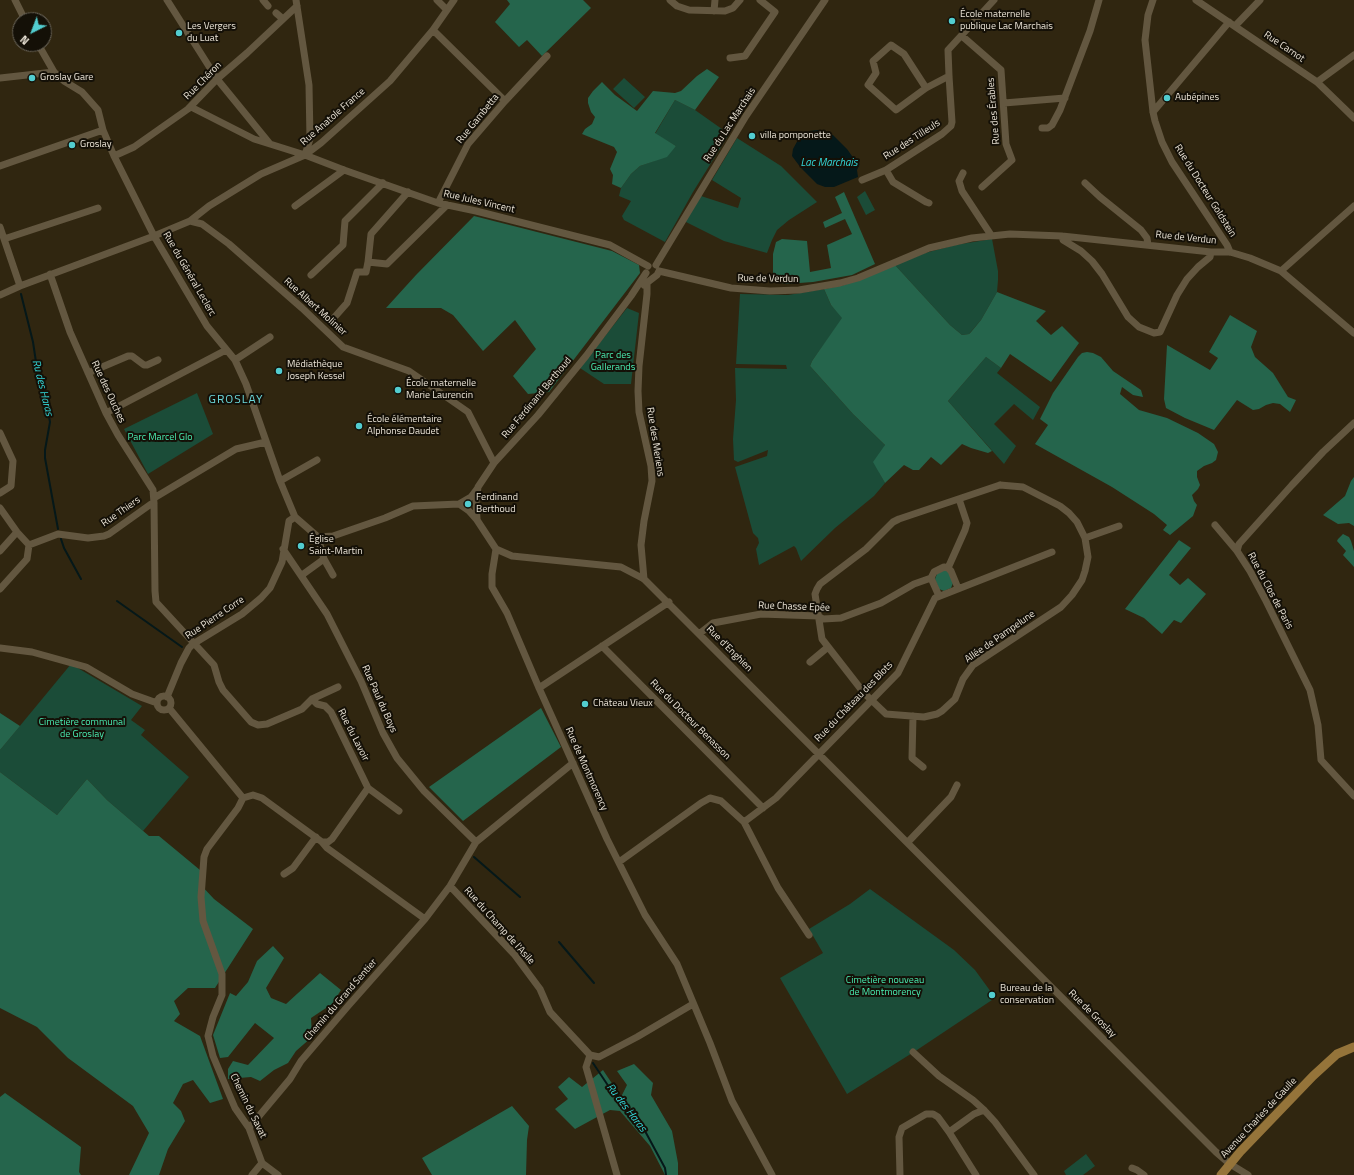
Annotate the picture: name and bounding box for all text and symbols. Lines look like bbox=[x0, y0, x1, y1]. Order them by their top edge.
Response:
place label: École maternelle publique Lac Marchais bbox=[960, 9, 1053, 32]
north arrow bbox=[12, 12, 52, 52]
marker: École maternelle publique Lac Marchais bbox=[947, 16, 957, 26]
place label: Les Vergers du Luat bbox=[187, 21, 236, 44]
marker: Les Vergers du Luat bbox=[174, 28, 184, 38]
street label: Rue Carnot bbox=[1261, 29, 1307, 65]
text: N bbox=[16, 32, 33, 49]
street label: Rue Chéron bbox=[182, 60, 224, 102]
place label: Groslay Gare bbox=[40, 72, 93, 84]
marker: Groslay Gare bbox=[27, 73, 37, 83]
street label: Rue des Érables bbox=[985, 77, 1003, 145]
street label: Rue Anatole France bbox=[298, 86, 368, 148]
street label: Rue du Lac Marchais bbox=[701, 86, 759, 164]
street label: Rue Gambetta bbox=[454, 92, 502, 146]
place label: Aubépines bbox=[1175, 92, 1219, 104]
marker: Aubépines bbox=[1162, 93, 1172, 103]
street label: Rue des Tilleuls bbox=[881, 117, 943, 163]
place label: villa pomponette bbox=[760, 130, 831, 142]
marker: villa pomponette bbox=[747, 131, 757, 141]
place label: Groslay bbox=[80, 139, 112, 151]
marker: Groslay bbox=[67, 140, 77, 150]
street label: Rue du Docteur Goldstein bbox=[1172, 142, 1238, 240]
water label: Lac Marchais bbox=[801, 156, 857, 170]
street label: Rue Jules Vincent bbox=[442, 188, 516, 216]
street label: Rue de Verdun bbox=[1155, 229, 1217, 247]
street label: Rue du Général Leclerc bbox=[160, 230, 218, 318]
street label: Rue de Verdun bbox=[737, 272, 799, 286]
street label: Rue Albert Molinier bbox=[281, 276, 349, 338]
park label: Parc des Gallerands bbox=[591, 350, 635, 374]
street label: Rue Ferdinand Berthoud bbox=[500, 355, 574, 441]
water label: Ru des Haras bbox=[29, 358, 55, 418]
street label: Rue des Ouches bbox=[88, 359, 128, 425]
place label: Médiathèque Joseph Kessel bbox=[287, 359, 345, 382]
marker: Médiathèque Joseph Kessel bbox=[274, 366, 284, 376]
place label: École maternelle Marie Laurencin bbox=[406, 378, 476, 402]
marker: École maternelle Marie Laurencin bbox=[393, 385, 403, 395]
district label: GROSLAY bbox=[209, 393, 263, 407]
street label: Rue des Meriens bbox=[644, 406, 666, 478]
place label: École élémentaire Alphonse Daudet bbox=[367, 414, 442, 438]
marker: École élémentaire Alphonse Daudet bbox=[354, 421, 364, 431]
park label: Parc Marcel Glo bbox=[127, 432, 193, 444]
place label: Ferdinand Berthoud bbox=[476, 492, 518, 516]
street label: Rue Thiers bbox=[99, 494, 143, 530]
marker: Ferdinand Berthoud bbox=[463, 499, 473, 509]
place label: Église Saint-Martin bbox=[309, 534, 363, 558]
marker: Église Saint-Martin bbox=[296, 541, 306, 551]
street label: Rue du Clos de Paris bbox=[1245, 551, 1295, 631]
street label: Rue Pierre Corre bbox=[183, 594, 247, 642]
street label: Rue Chasse Epée bbox=[758, 600, 830, 614]
street label: Allée de Pampelune bbox=[963, 608, 1037, 666]
street label: Rue d'Enghien bbox=[704, 624, 754, 674]
street label: Rue du Château des Blots bbox=[812, 659, 896, 745]
street label: Rue Paul du Boys bbox=[359, 663, 399, 735]
street label: Rue du Docteur Benasson bbox=[647, 677, 733, 763]
place label: Château Vieux bbox=[593, 698, 653, 710]
marker: Château Vieux bbox=[580, 699, 590, 709]
street label: Rue du Lavoir bbox=[335, 707, 371, 763]
park label: Cimetière communal de Groslay bbox=[39, 717, 125, 740]
street label: Rue de Montmorency bbox=[562, 725, 610, 813]
street label: Rue du Champ de l'Asile bbox=[461, 885, 537, 967]
street label: Chemin du Grand Sentier bbox=[302, 957, 380, 1043]
park label: Cimetière nouveau de Montmorency bbox=[846, 975, 924, 998]
place label: Bureau de la conservation bbox=[1000, 983, 1054, 1006]
street label: Rue de Groslay bbox=[1066, 988, 1118, 1040]
marker: Bureau de la conservation bbox=[987, 990, 997, 1000]
street label: Chemin du Savat bbox=[227, 1072, 269, 1140]
street label: Avenue Charles de Gaulle bbox=[1219, 1075, 1299, 1161]
water label: Ru des Haras bbox=[603, 1081, 649, 1135]

